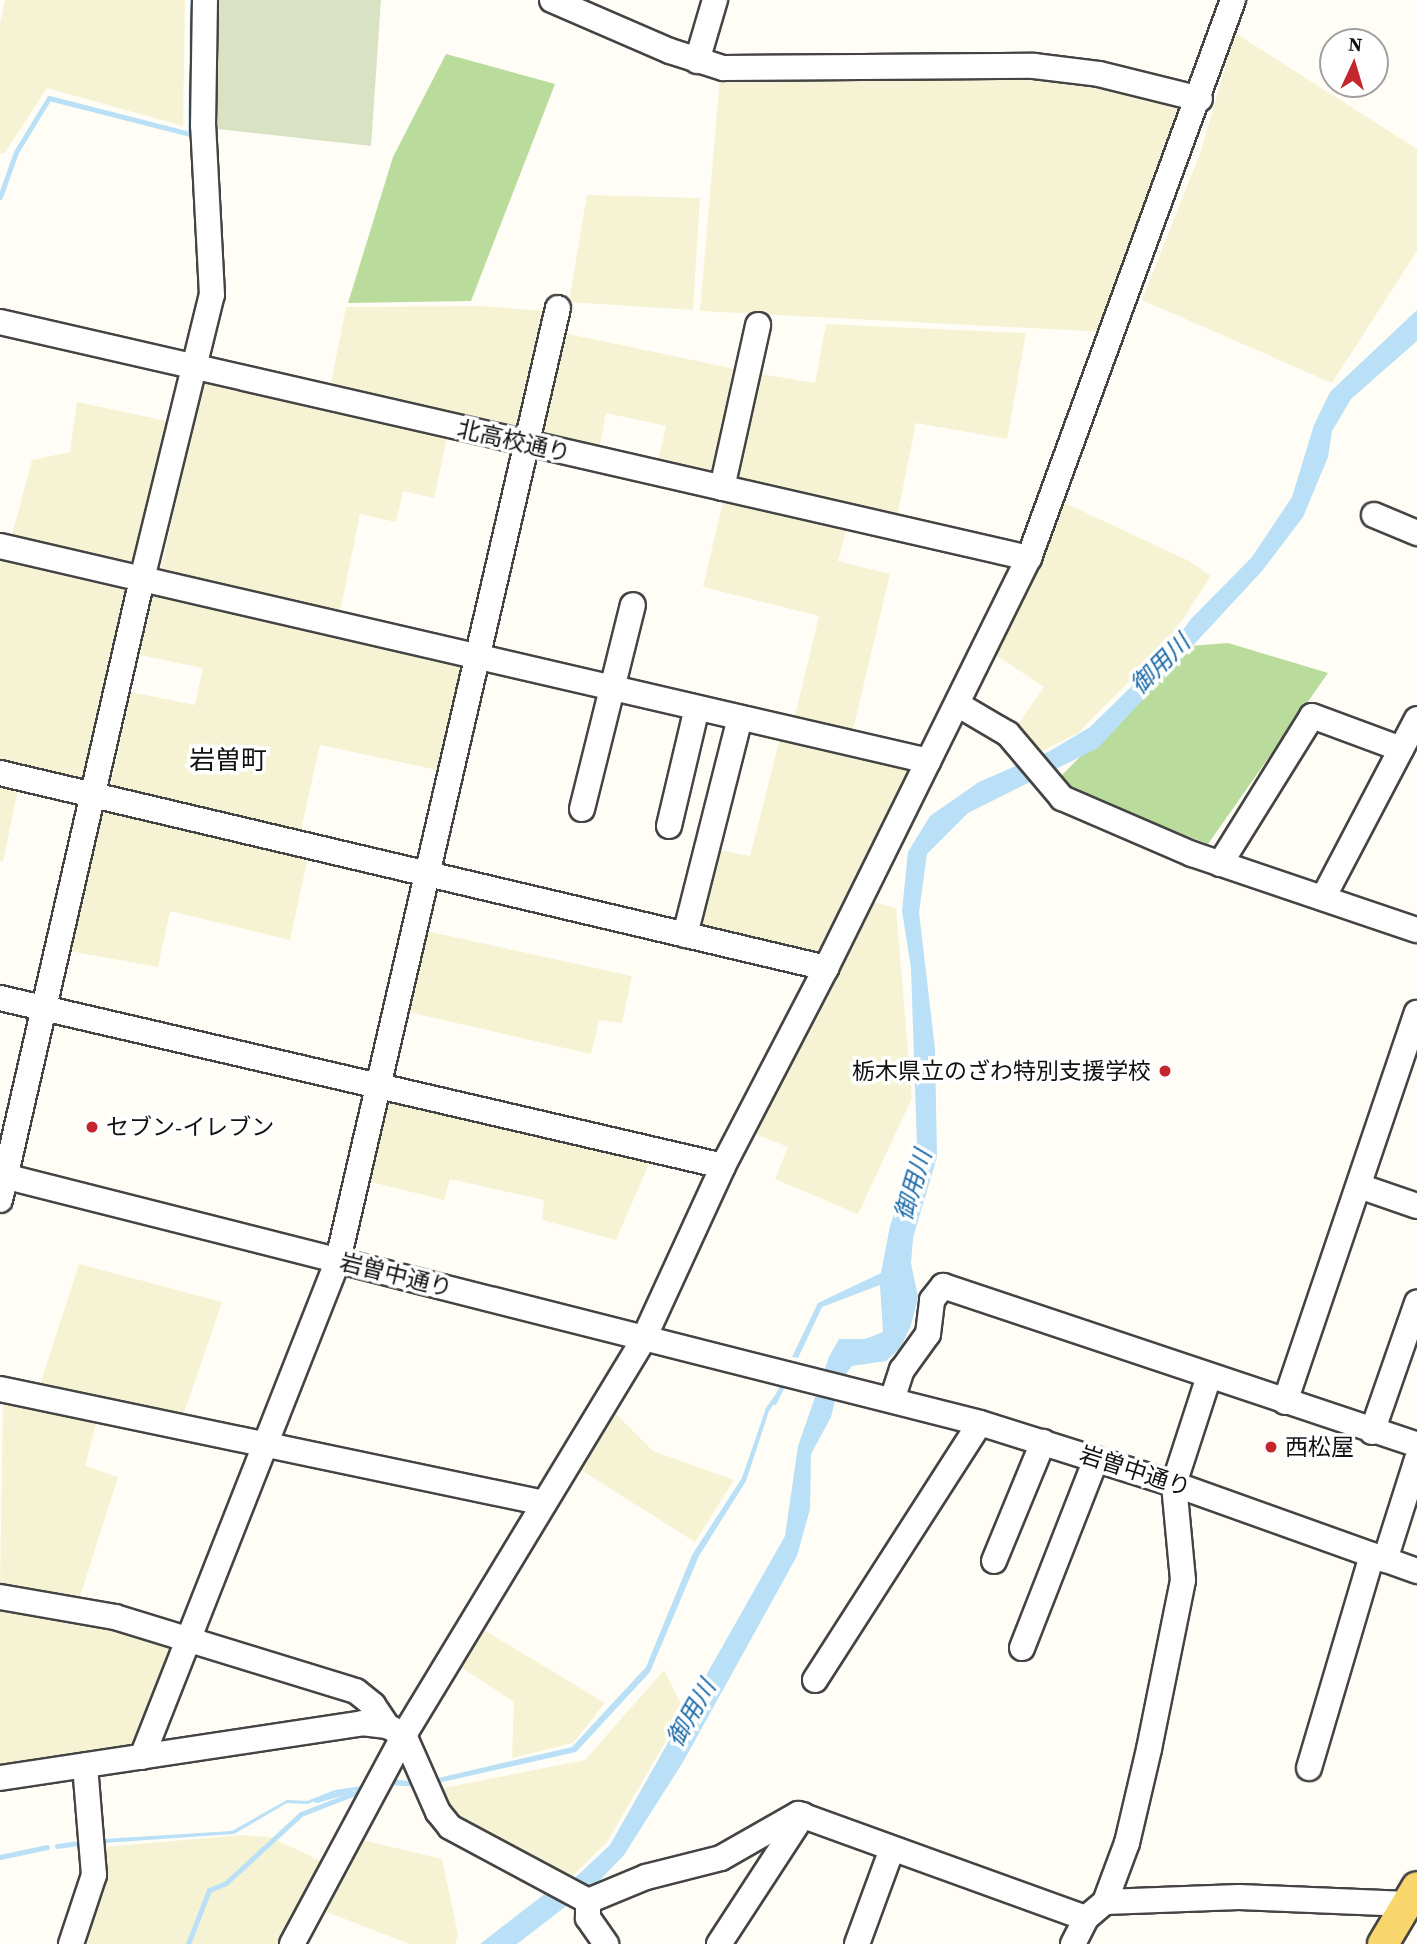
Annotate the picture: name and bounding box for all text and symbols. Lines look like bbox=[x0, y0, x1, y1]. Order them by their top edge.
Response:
north arrow bbox=[1319, 28, 1389, 98]
text: N bbox=[1348, 31, 1363, 57]
street label: 北高校通り bbox=[455, 415, 573, 467]
water label: 御用川 bbox=[1124, 628, 1196, 700]
district label: 岩曽町 bbox=[189, 745, 267, 777]
place label: 栃木県立のざわ特別支援学校 bbox=[852, 1057, 1151, 1085]
marker: 栃木県立のざわ特別支援学校 bbox=[1157, 1063, 1173, 1079]
place label: セブン-イレブン bbox=[106, 1113, 274, 1141]
marker: セブン-イレブン bbox=[84, 1119, 100, 1135]
water label: 御用川 bbox=[889, 1146, 937, 1224]
street label: 岩曽中通り bbox=[337, 1248, 455, 1302]
place label: 西松屋 bbox=[1285, 1433, 1354, 1461]
marker: 西松屋 bbox=[1263, 1439, 1279, 1455]
street label: 岩曽中通り bbox=[1076, 1440, 1194, 1502]
water label: 御用川 bbox=[661, 1675, 721, 1751]

